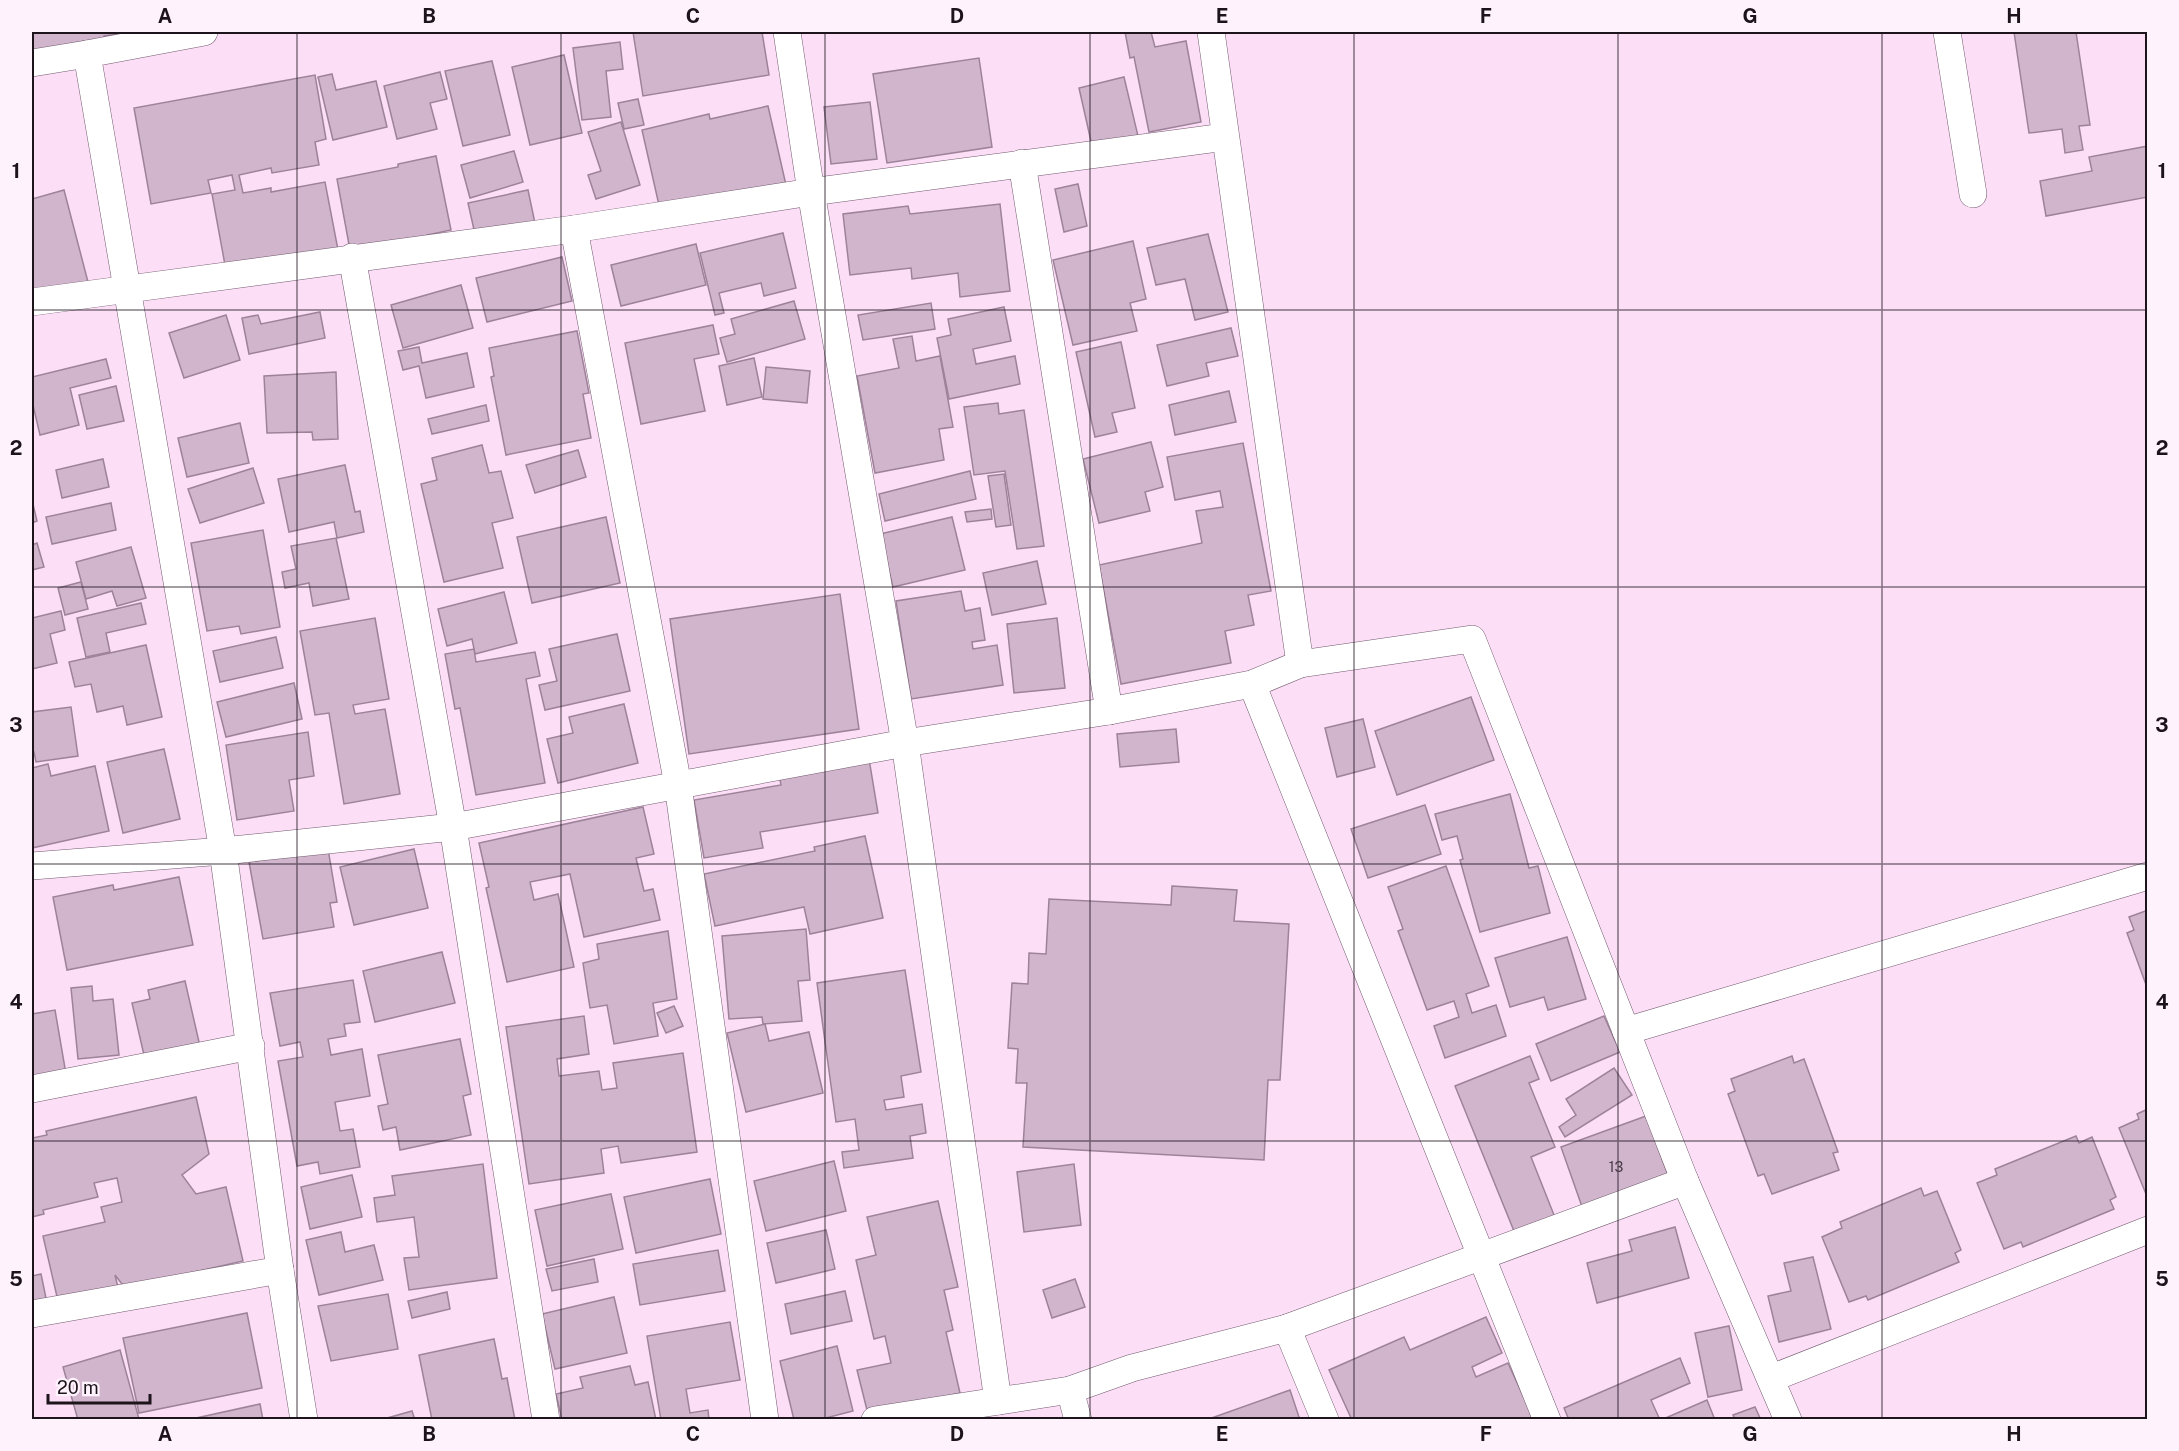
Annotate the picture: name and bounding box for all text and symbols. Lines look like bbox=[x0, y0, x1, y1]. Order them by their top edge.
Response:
text: A bbox=[158, 4, 172, 28]
text: B bbox=[422, 4, 436, 28]
text: C bbox=[686, 4, 700, 28]
text: D bbox=[950, 4, 964, 28]
text: E bbox=[1216, 4, 1228, 28]
text: F bbox=[1480, 4, 1492, 28]
text: G bbox=[1742, 4, 1758, 28]
text: H bbox=[2006, 4, 2022, 28]
text: 1 bbox=[12, 159, 20, 183]
text: 1 bbox=[2158, 159, 2166, 183]
text: 2 bbox=[10, 436, 22, 460]
text: 2 bbox=[2156, 436, 2168, 460]
text: 3 bbox=[9, 713, 23, 737]
text: 3 bbox=[2155, 713, 2169, 737]
text: 4 bbox=[9, 990, 23, 1014]
text: 4 bbox=[2155, 990, 2169, 1014]
house number: 13 bbox=[1609, 1159, 1623, 1175]
text: 5 bbox=[9, 1267, 23, 1291]
text: 5 bbox=[2155, 1267, 2169, 1291]
scale bar bbox=[48, 1367, 150, 1405]
text: 20 m bbox=[57, 1377, 99, 1398]
text: A bbox=[158, 1422, 172, 1446]
text: B bbox=[422, 1422, 436, 1446]
text: C bbox=[686, 1422, 700, 1446]
text: D bbox=[950, 1422, 964, 1446]
text: E bbox=[1216, 1422, 1228, 1446]
text: F bbox=[1480, 1422, 1492, 1446]
text: G bbox=[1742, 1422, 1758, 1446]
text: H bbox=[2006, 1422, 2022, 1446]

